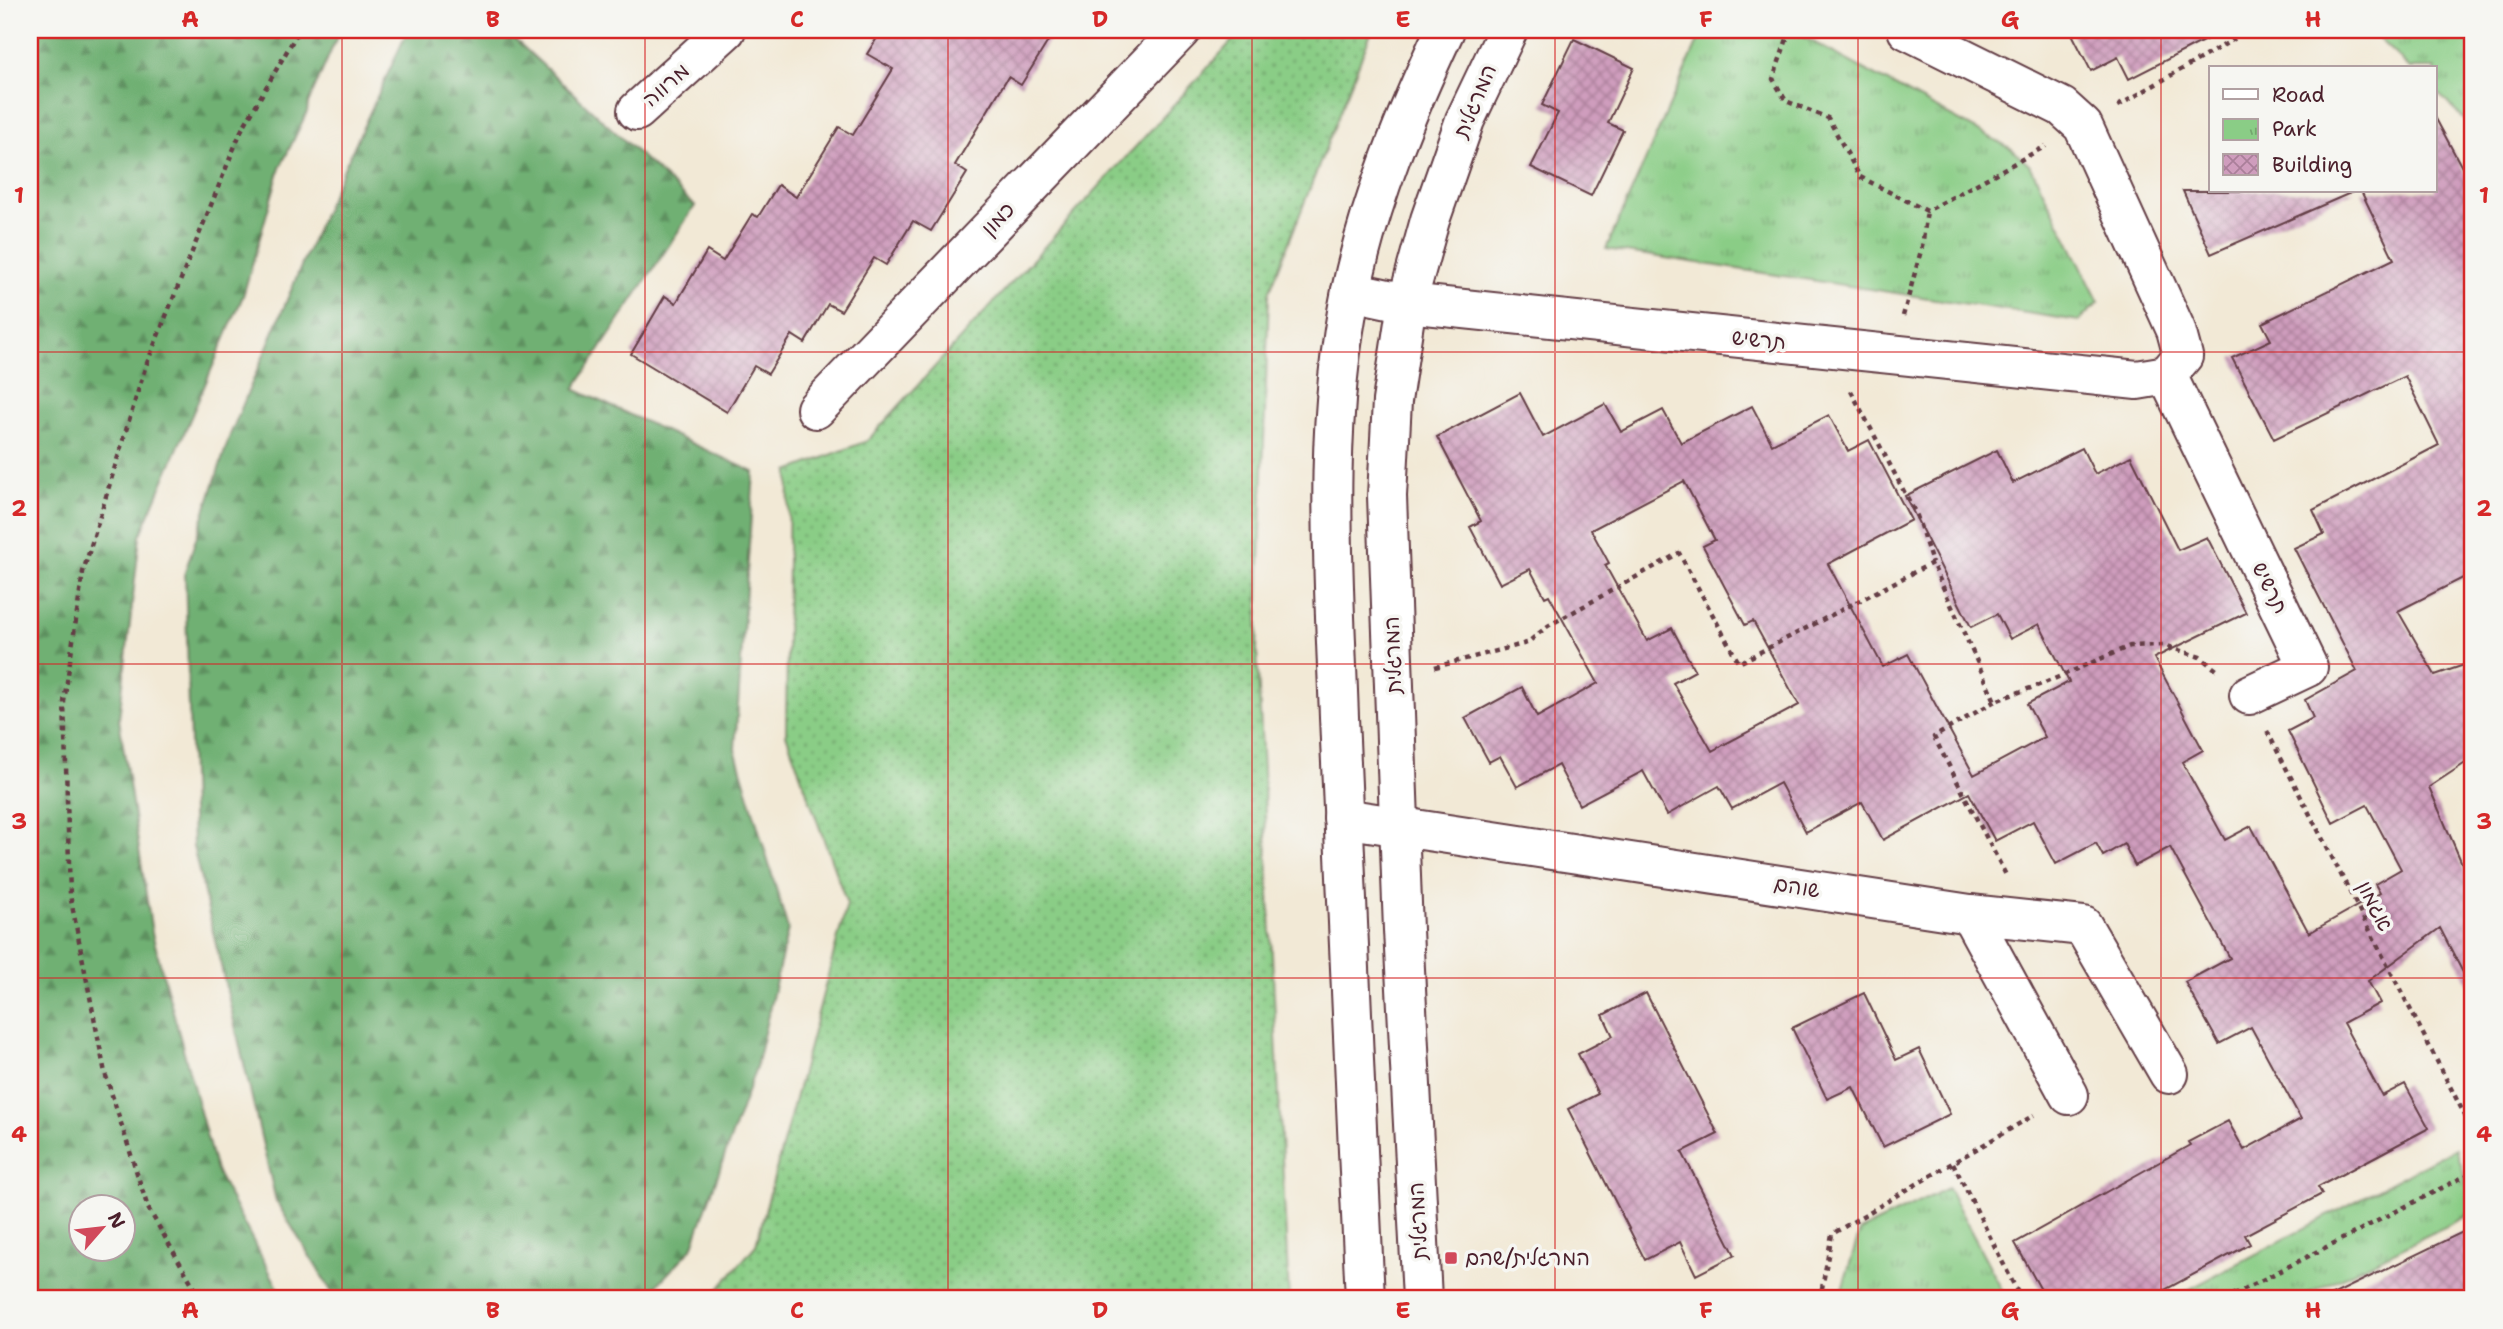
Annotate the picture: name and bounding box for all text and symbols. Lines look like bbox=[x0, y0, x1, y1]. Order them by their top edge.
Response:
text: A bbox=[181, 4, 199, 34]
text: B bbox=[486, 4, 500, 34]
text: C bbox=[790, 4, 804, 34]
text: D bbox=[1092, 4, 1108, 34]
text: E bbox=[1395, 4, 1411, 34]
text: F bbox=[1699, 4, 1713, 34]
text: G bbox=[2001, 4, 2020, 34]
text: H bbox=[2305, 4, 2321, 34]
street label: מרווה bbox=[637, 57, 695, 113]
street label: המרגלית bbox=[1447, 60, 1503, 143]
legend bbox=[2209, 66, 2436, 192]
text: Road bbox=[2272, 81, 2325, 109]
text: Park bbox=[2272, 115, 2317, 143]
text: Building bbox=[2272, 151, 2352, 179]
text: 1 bbox=[14, 180, 24, 210]
text: 1 bbox=[2479, 180, 2489, 210]
street label: כמון bbox=[975, 196, 1021, 242]
street label: תרשיש bbox=[1730, 323, 1788, 357]
text: 2 bbox=[11, 493, 27, 523]
text: 2 bbox=[2476, 493, 2492, 523]
street label: תרשיש bbox=[2245, 557, 2295, 619]
street label: המרגלית bbox=[1378, 616, 1408, 695]
text: 3 bbox=[11, 806, 27, 836]
text: 3 bbox=[2476, 806, 2492, 836]
street label: שוהם bbox=[1772, 870, 1822, 904]
street label: אגמון bbox=[2350, 876, 2400, 936]
text: 4 bbox=[11, 1119, 27, 1149]
text: 4 bbox=[2476, 1119, 2492, 1149]
street label: המרגלית bbox=[1402, 1182, 1434, 1261]
north arrow bbox=[66, 1192, 136, 1262]
text: N bbox=[102, 1208, 131, 1233]
place label: המרגלית/שהם bbox=[1465, 1244, 1590, 1272]
marker: המרגלית/שהם bbox=[1443, 1250, 1459, 1266]
text: A bbox=[181, 1295, 199, 1325]
text: B bbox=[486, 1295, 500, 1325]
text: C bbox=[790, 1295, 804, 1325]
text: D bbox=[1092, 1295, 1108, 1325]
text: E bbox=[1395, 1295, 1411, 1325]
text: F bbox=[1699, 1295, 1713, 1325]
text: G bbox=[2001, 1295, 2020, 1325]
text: H bbox=[2305, 1295, 2321, 1325]

